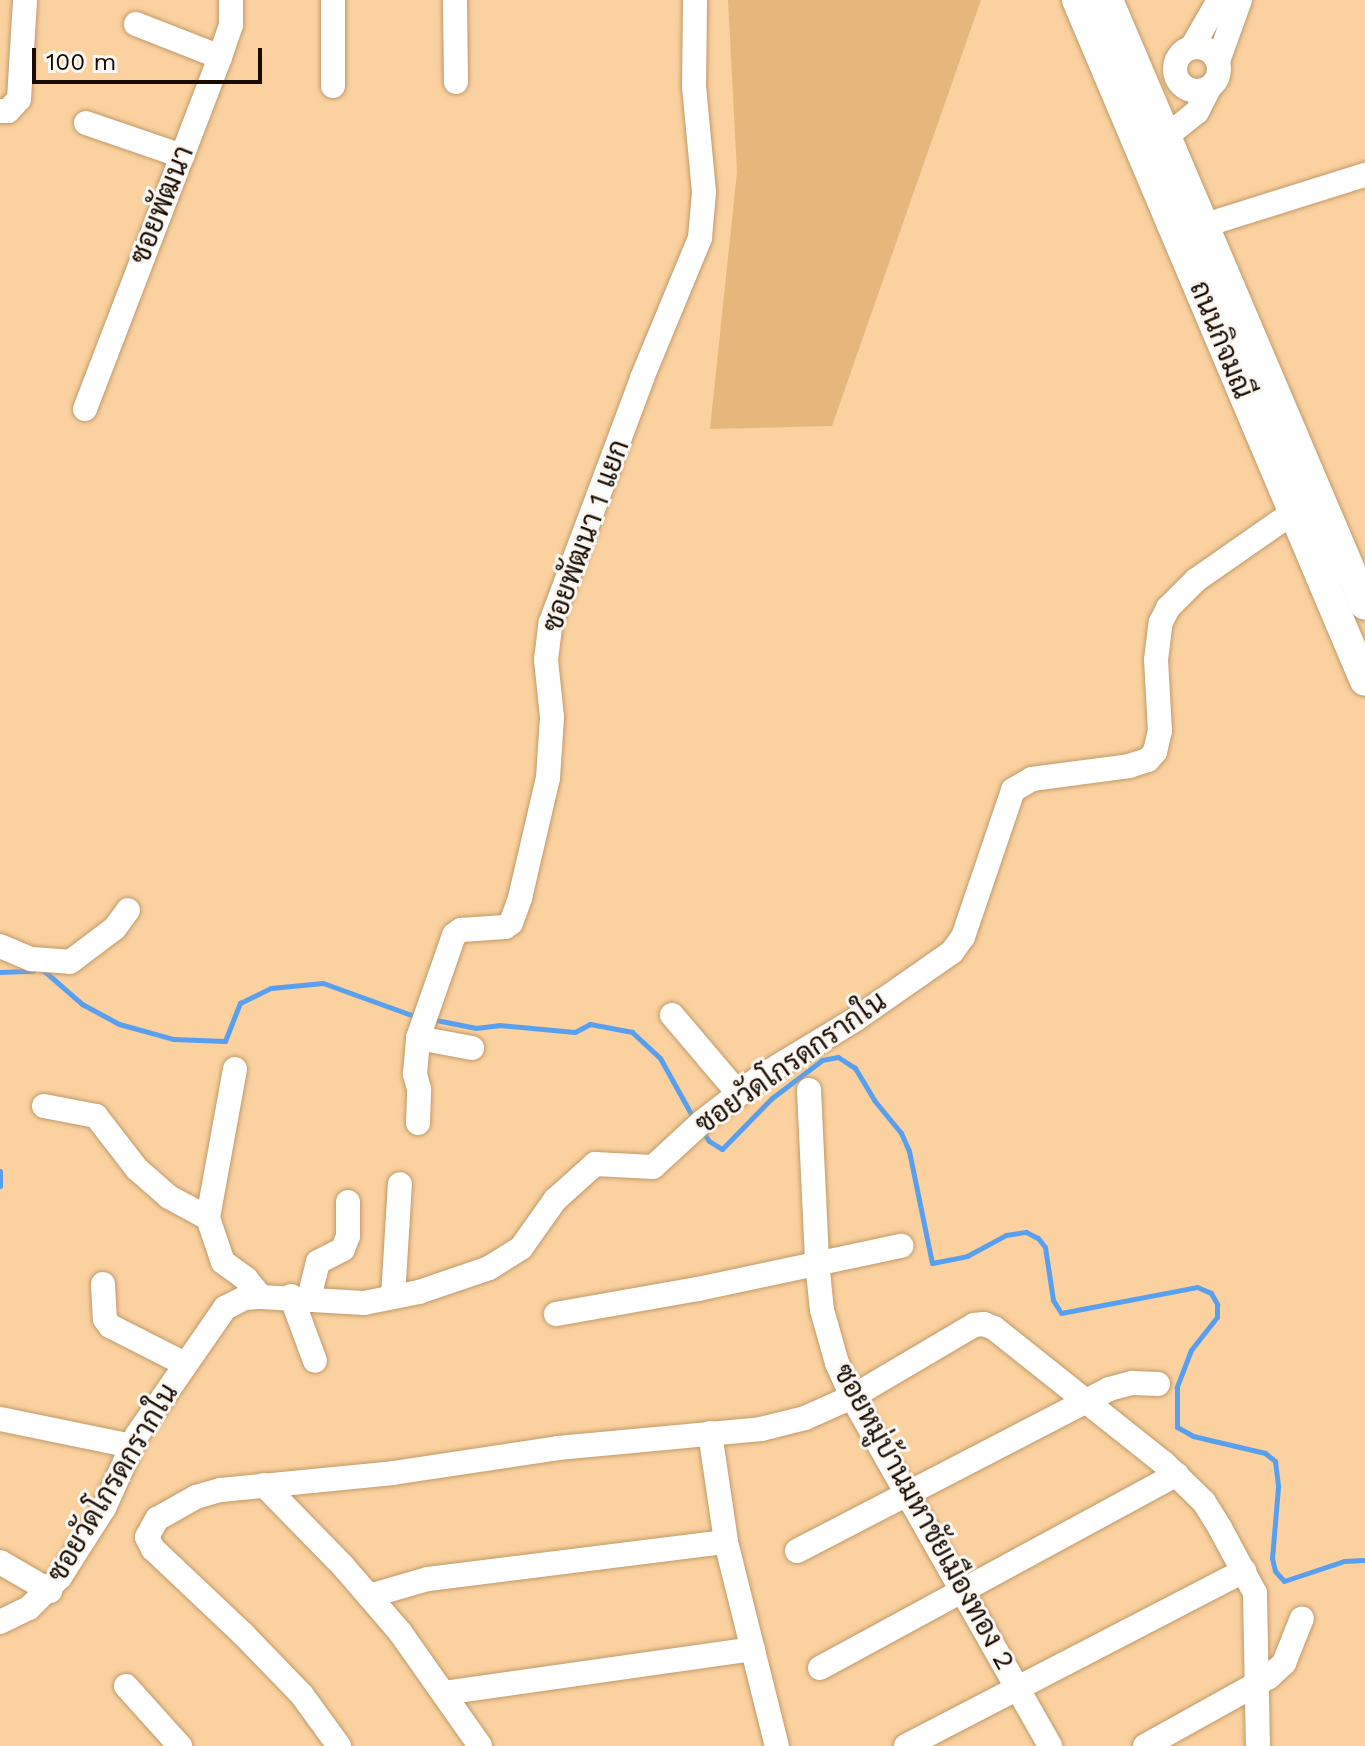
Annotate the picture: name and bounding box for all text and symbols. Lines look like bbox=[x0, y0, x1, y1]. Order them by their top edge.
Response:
scale bar bbox=[36, 32, 266, 82]
text: 100 m bbox=[46, 48, 116, 76]
street label: ซอยพัฒนา bbox=[123, 141, 201, 269]
street label: ถนนกิจมณี bbox=[1182, 276, 1260, 404]
street label: ซอยพัฒนา 1 แยก bbox=[536, 435, 636, 637]
street label: ซอยวัดโกรดกรากใน bbox=[689, 985, 893, 1141]
street label: ซอยหมู่บ้านมหาชัยเมืองทอง 2 bbox=[826, 1358, 1022, 1676]
street label: ซอยวัดโกรดกรากใน bbox=[41, 1378, 185, 1588]

